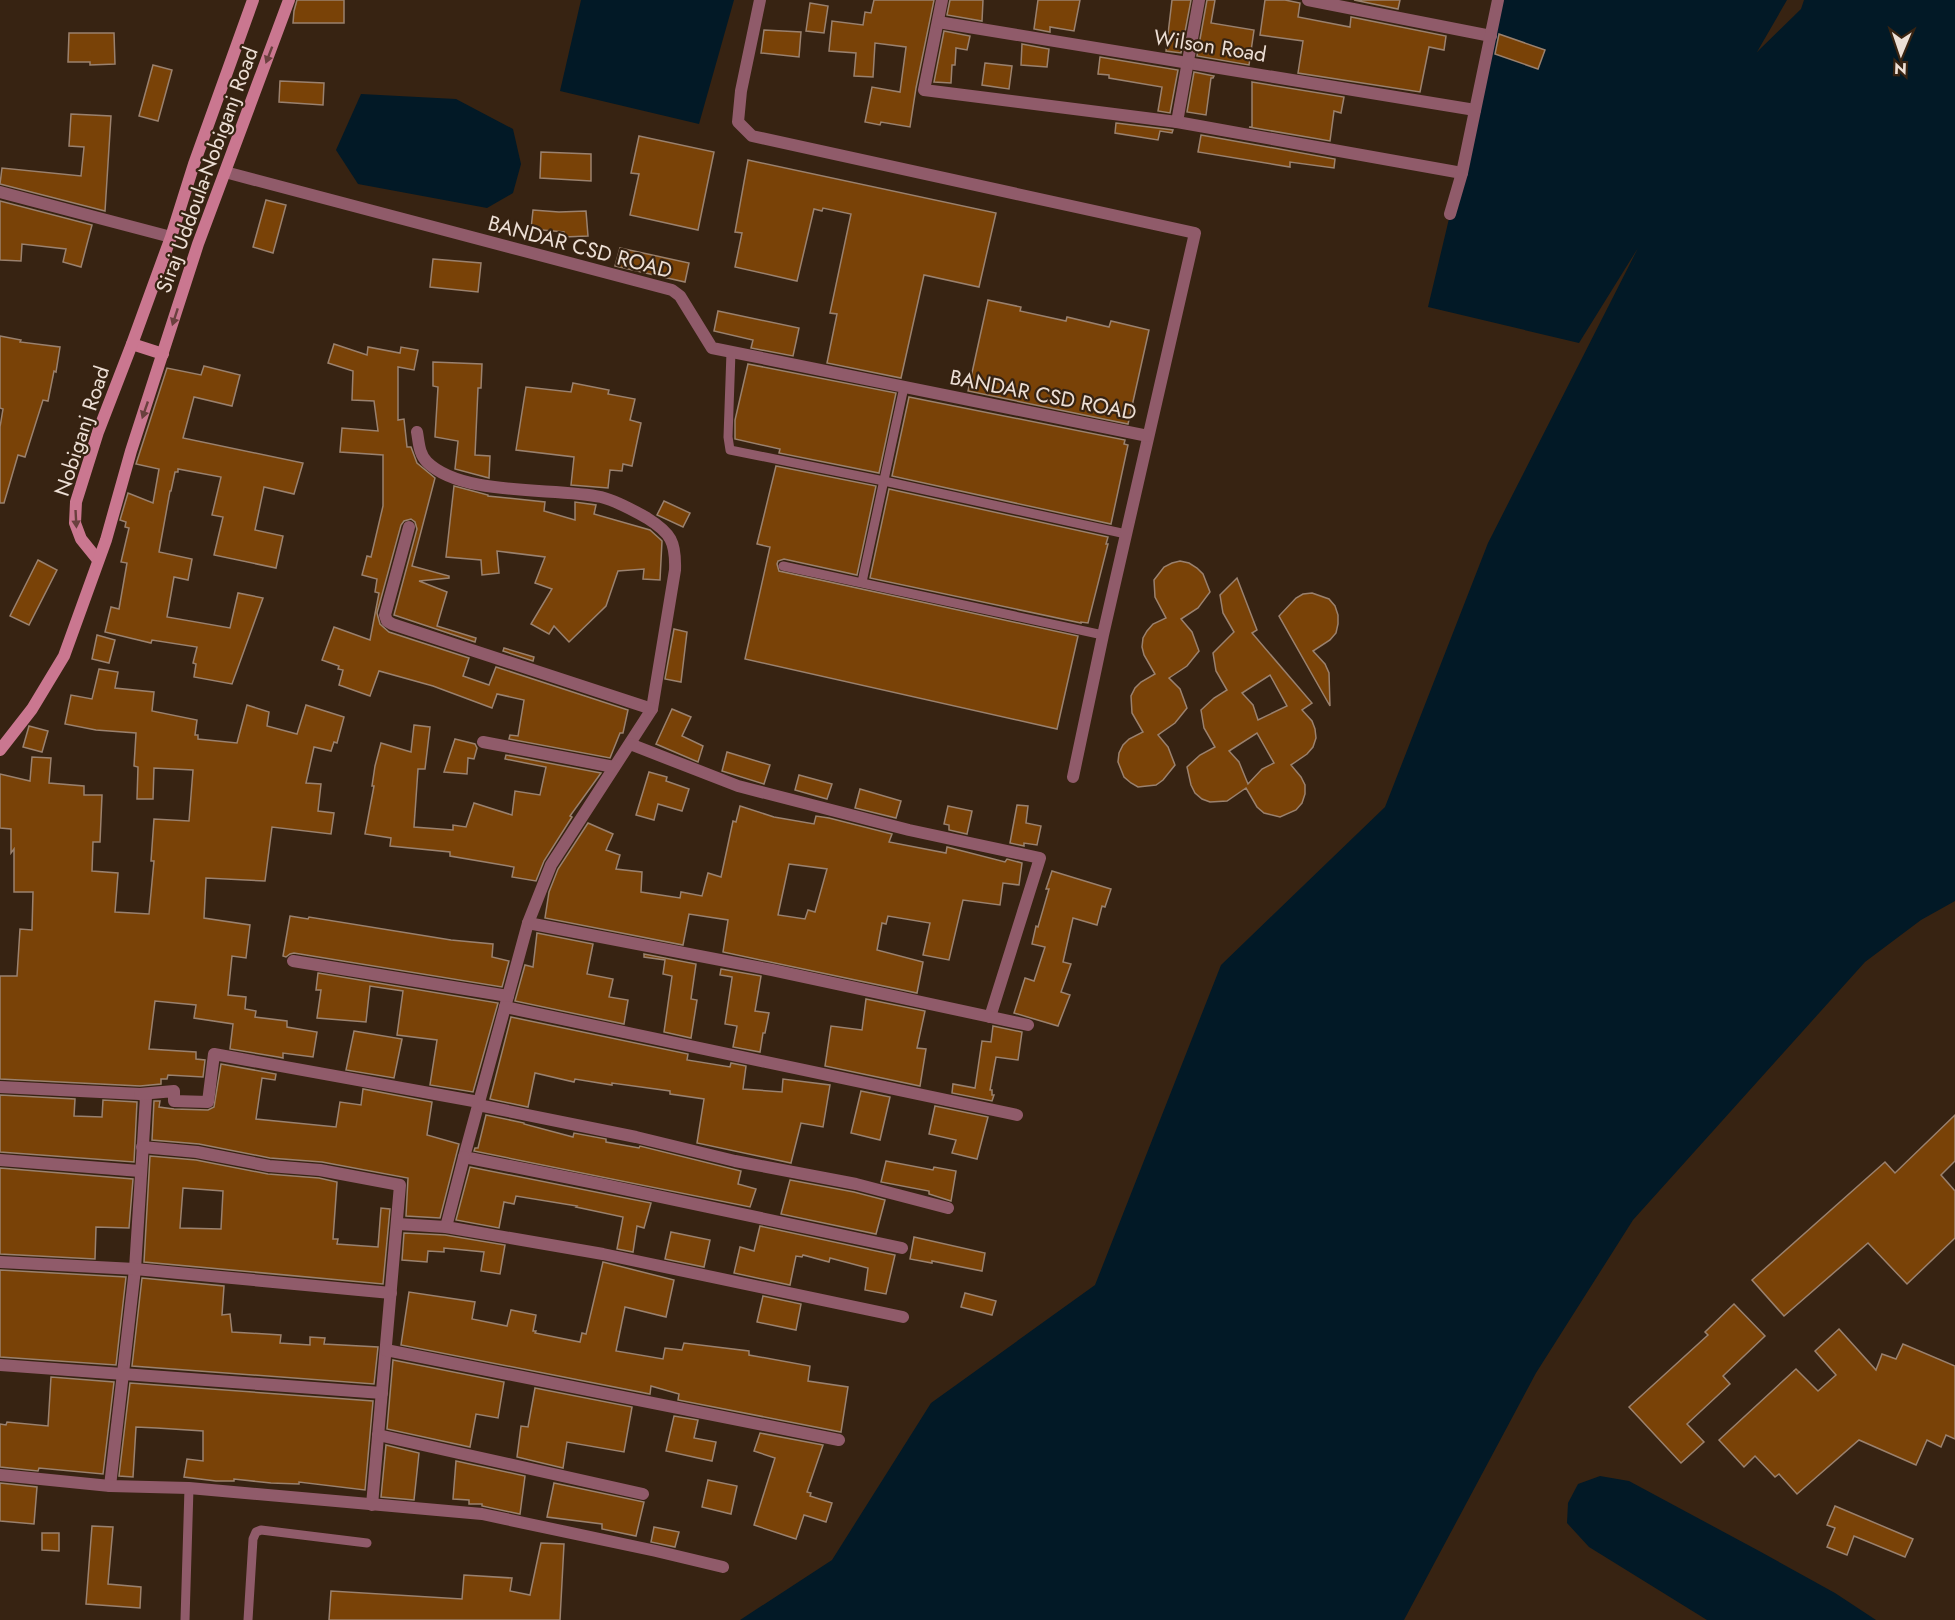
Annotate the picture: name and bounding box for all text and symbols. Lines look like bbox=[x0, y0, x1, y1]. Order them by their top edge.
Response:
street label: Wilson Road bbox=[1152, 22, 1268, 70]
north arrow bbox=[1871, 24, 1931, 84]
street label: Siraj Uddoula-Nobiganj Road bbox=[148, 43, 266, 297]
one-way arrow bbox=[264, 46, 273, 64]
text: N bbox=[1894, 57, 1907, 80]
street label: BANDAR CSD ROAD bbox=[485, 208, 675, 286]
one-way arrow bbox=[170, 308, 179, 326]
street label: Nobiganj Road bbox=[47, 362, 117, 500]
street label: BANDAR CSD ROAD bbox=[947, 362, 1139, 428]
one-way arrow bbox=[139, 401, 149, 419]
one-way arrow bbox=[72, 510, 81, 529]

